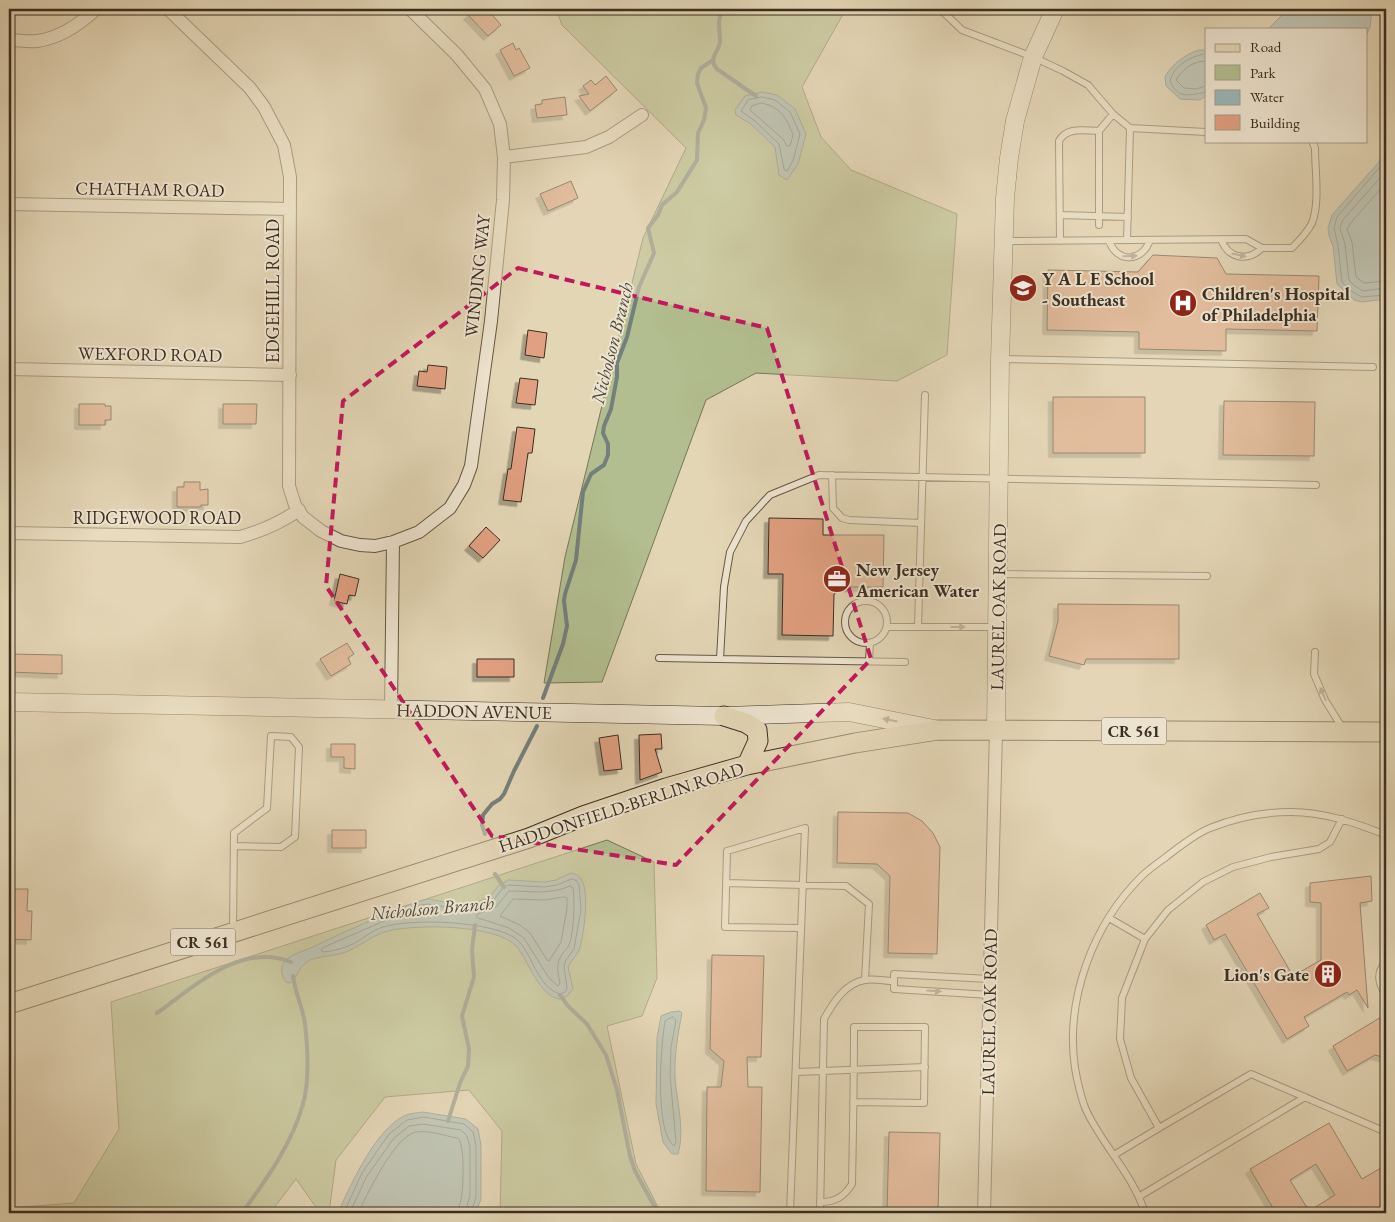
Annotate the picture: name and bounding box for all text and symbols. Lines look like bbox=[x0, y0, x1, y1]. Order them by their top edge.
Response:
legend bbox=[1205, 28, 1368, 142]
text: Road bbox=[1250, 37, 1282, 56]
text: Park bbox=[1250, 63, 1277, 82]
text: Water bbox=[1250, 87, 1284, 106]
text: Building bbox=[1250, 113, 1300, 132]
street label: CHATHAM ROAD bbox=[75, 176, 225, 202]
street label: WINDING WAY bbox=[459, 212, 495, 338]
street label: EDGEHILL ROAD bbox=[261, 219, 284, 363]
one-way arrow bbox=[1231, 251, 1247, 259]
one-way arrow bbox=[1122, 252, 1138, 260]
place label: Y A L E School - Southeast bbox=[1042, 267, 1154, 311]
school or university icon: Y A L E School - Southeast bbox=[1008, 273, 1038, 303]
water label: Nicholson Branch bbox=[585, 280, 639, 407]
place label: Children's Hospital of Philadelphia bbox=[1202, 282, 1350, 326]
hospital icon: Children's Hospital of Philadelphia bbox=[1168, 288, 1198, 318]
street label: WEXFORD ROAD bbox=[78, 341, 222, 367]
street label: RIDGEWOOD ROAD bbox=[73, 506, 241, 529]
street label: LAUREL OAK ROAD bbox=[985, 523, 1011, 691]
place label: New Jersey American Water bbox=[855, 558, 980, 602]
office icon: New Jersey American Water bbox=[822, 564, 852, 594]
one-way arrow bbox=[950, 623, 966, 631]
one-way arrow bbox=[1318, 687, 1326, 701]
street label: HADDON AVENUE bbox=[396, 698, 552, 724]
one-way arrow bbox=[882, 716, 898, 724]
road number: CR 561 bbox=[1102, 718, 1166, 744]
street label: HADDONFIELD-BERLIN ROAD bbox=[495, 756, 747, 858]
water label: Nicholson Branch bbox=[368, 890, 495, 926]
street label: LAUREL OAK ROAD bbox=[976, 928, 1002, 1096]
road number: CR 561 bbox=[170, 929, 236, 956]
building icon: Lion's Gate bbox=[1313, 959, 1343, 989]
place label: Lion's Gate bbox=[1224, 963, 1309, 986]
one-way arrow bbox=[927, 988, 943, 996]

